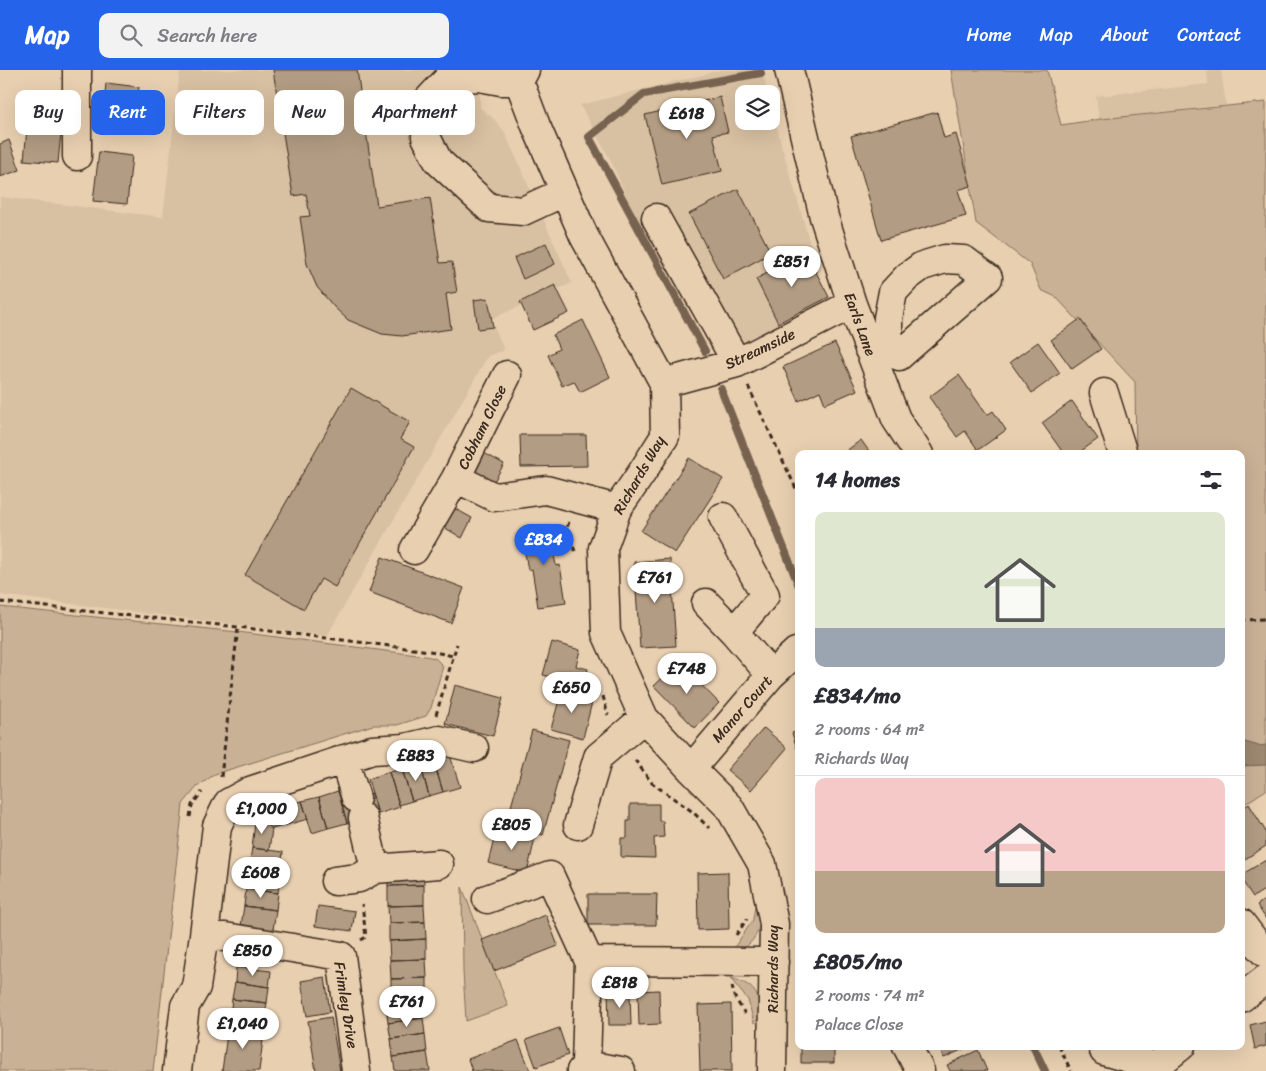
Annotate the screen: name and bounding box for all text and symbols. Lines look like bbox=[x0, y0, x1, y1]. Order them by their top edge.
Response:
search box bbox=[99, 13, 449, 58]
text: Map bbox=[25, 14, 69, 56]
text: Search here bbox=[157, 19, 257, 52]
text: Home bbox=[967, 19, 1012, 51]
text: Map bbox=[1040, 19, 1073, 51]
text: About bbox=[1101, 19, 1149, 51]
text: Contact bbox=[1177, 19, 1241, 51]
icon: search bbox=[117, 21, 145, 49]
map controls bbox=[735, 85, 780, 130]
button: layers bbox=[735, 85, 780, 130]
chip: Buy bbox=[15, 90, 81, 135]
chip: Rent bbox=[91, 90, 165, 135]
chip: Filters bbox=[175, 90, 264, 135]
chip: New bbox=[274, 90, 344, 135]
chip: Apartment bbox=[354, 90, 475, 135]
pin: £618 bbox=[657, 98, 717, 140]
text: £618 bbox=[670, 99, 704, 128]
pin: £851 bbox=[762, 246, 822, 288]
text: £851 bbox=[775, 247, 809, 276]
street label: Earls Lane bbox=[836, 288, 884, 360]
street label: Streamside bbox=[720, 321, 800, 377]
street label: Cobham Close bbox=[450, 380, 514, 474]
street label: Richards Way bbox=[606, 430, 672, 520]
text: 14 homes bbox=[815, 461, 900, 499]
icon: filters bbox=[1197, 466, 1225, 494]
pin: £834 bbox=[514, 524, 574, 566]
text: £834 bbox=[526, 525, 562, 554]
icon: home bbox=[975, 545, 1065, 635]
pin: £761 bbox=[625, 562, 685, 604]
text: £761 bbox=[638, 563, 672, 592]
pin: £748 bbox=[657, 652, 717, 695]
text: £748 bbox=[668, 654, 706, 683]
street label: Manor Court bbox=[705, 669, 779, 749]
pin: £650 bbox=[542, 672, 602, 714]
text: £650 bbox=[553, 673, 591, 702]
text: £834/mo bbox=[815, 677, 901, 715]
text: 2 rooms · 64 m² bbox=[815, 715, 925, 744]
pin: £883 bbox=[386, 740, 446, 782]
text: £883 bbox=[398, 741, 434, 770]
text: Richards Way bbox=[815, 744, 909, 773]
pin: £1,000 bbox=[221, 792, 303, 835]
text: £1,000 bbox=[237, 794, 287, 823]
pin: £805 bbox=[482, 808, 542, 851]
text: £805 bbox=[493, 810, 531, 839]
icon: home bbox=[975, 810, 1065, 900]
pin: £608 bbox=[231, 856, 291, 899]
text: £608 bbox=[242, 858, 280, 887]
street label: Richards Way bbox=[760, 925, 786, 1013]
pin: £850 bbox=[223, 934, 283, 977]
text: £850 bbox=[234, 936, 272, 965]
text: £805/mo bbox=[815, 943, 902, 981]
street label: Frimley Drive bbox=[326, 960, 366, 1051]
pin: £818 bbox=[590, 966, 650, 1009]
text: £818 bbox=[603, 968, 637, 997]
text: 2 rooms · 74 m² bbox=[815, 981, 925, 1010]
pin: £761 bbox=[377, 986, 437, 1028]
text: £761 bbox=[390, 987, 424, 1016]
pin: £1,040 bbox=[202, 1008, 284, 1050]
text: £1,040 bbox=[218, 1009, 268, 1038]
text: Palace Close bbox=[815, 1010, 903, 1039]

